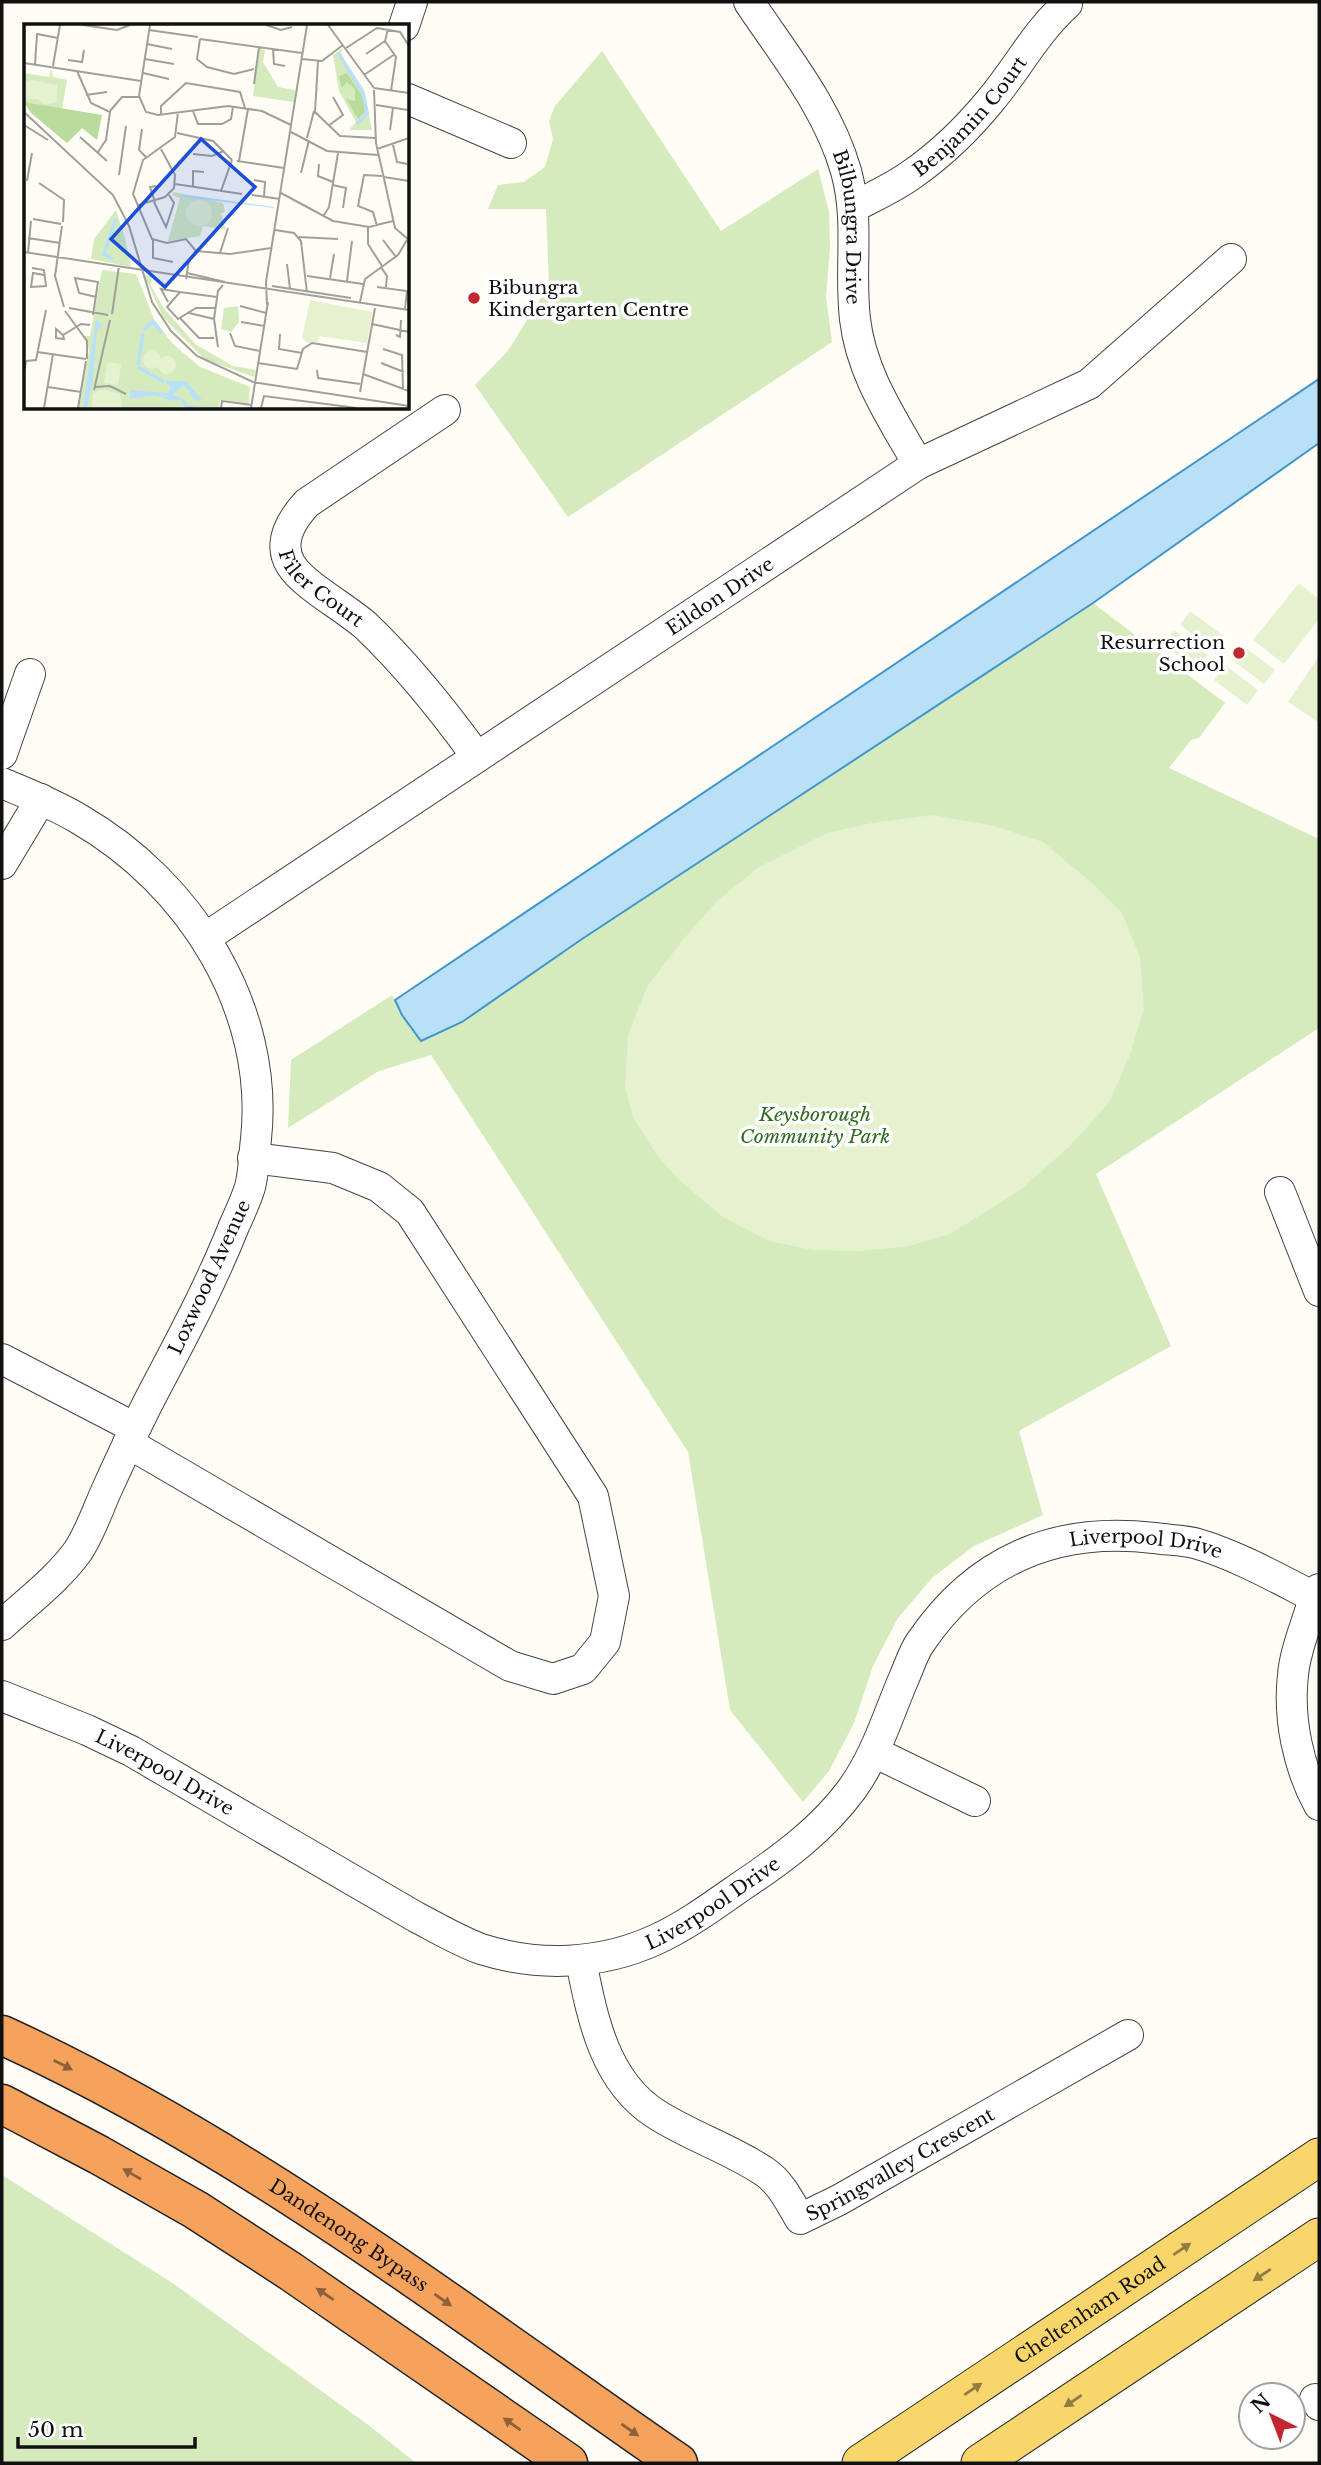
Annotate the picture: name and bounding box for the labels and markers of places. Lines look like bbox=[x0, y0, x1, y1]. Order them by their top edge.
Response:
place label: Bibungra Kindergarten Centre bbox=[488, 276, 689, 321]
marker: Bibungra Kindergarten Centre bbox=[466, 290, 482, 306]
place label: Resurrection School bbox=[1100, 631, 1225, 676]
marker: Resurrection School bbox=[1231, 645, 1247, 661]

